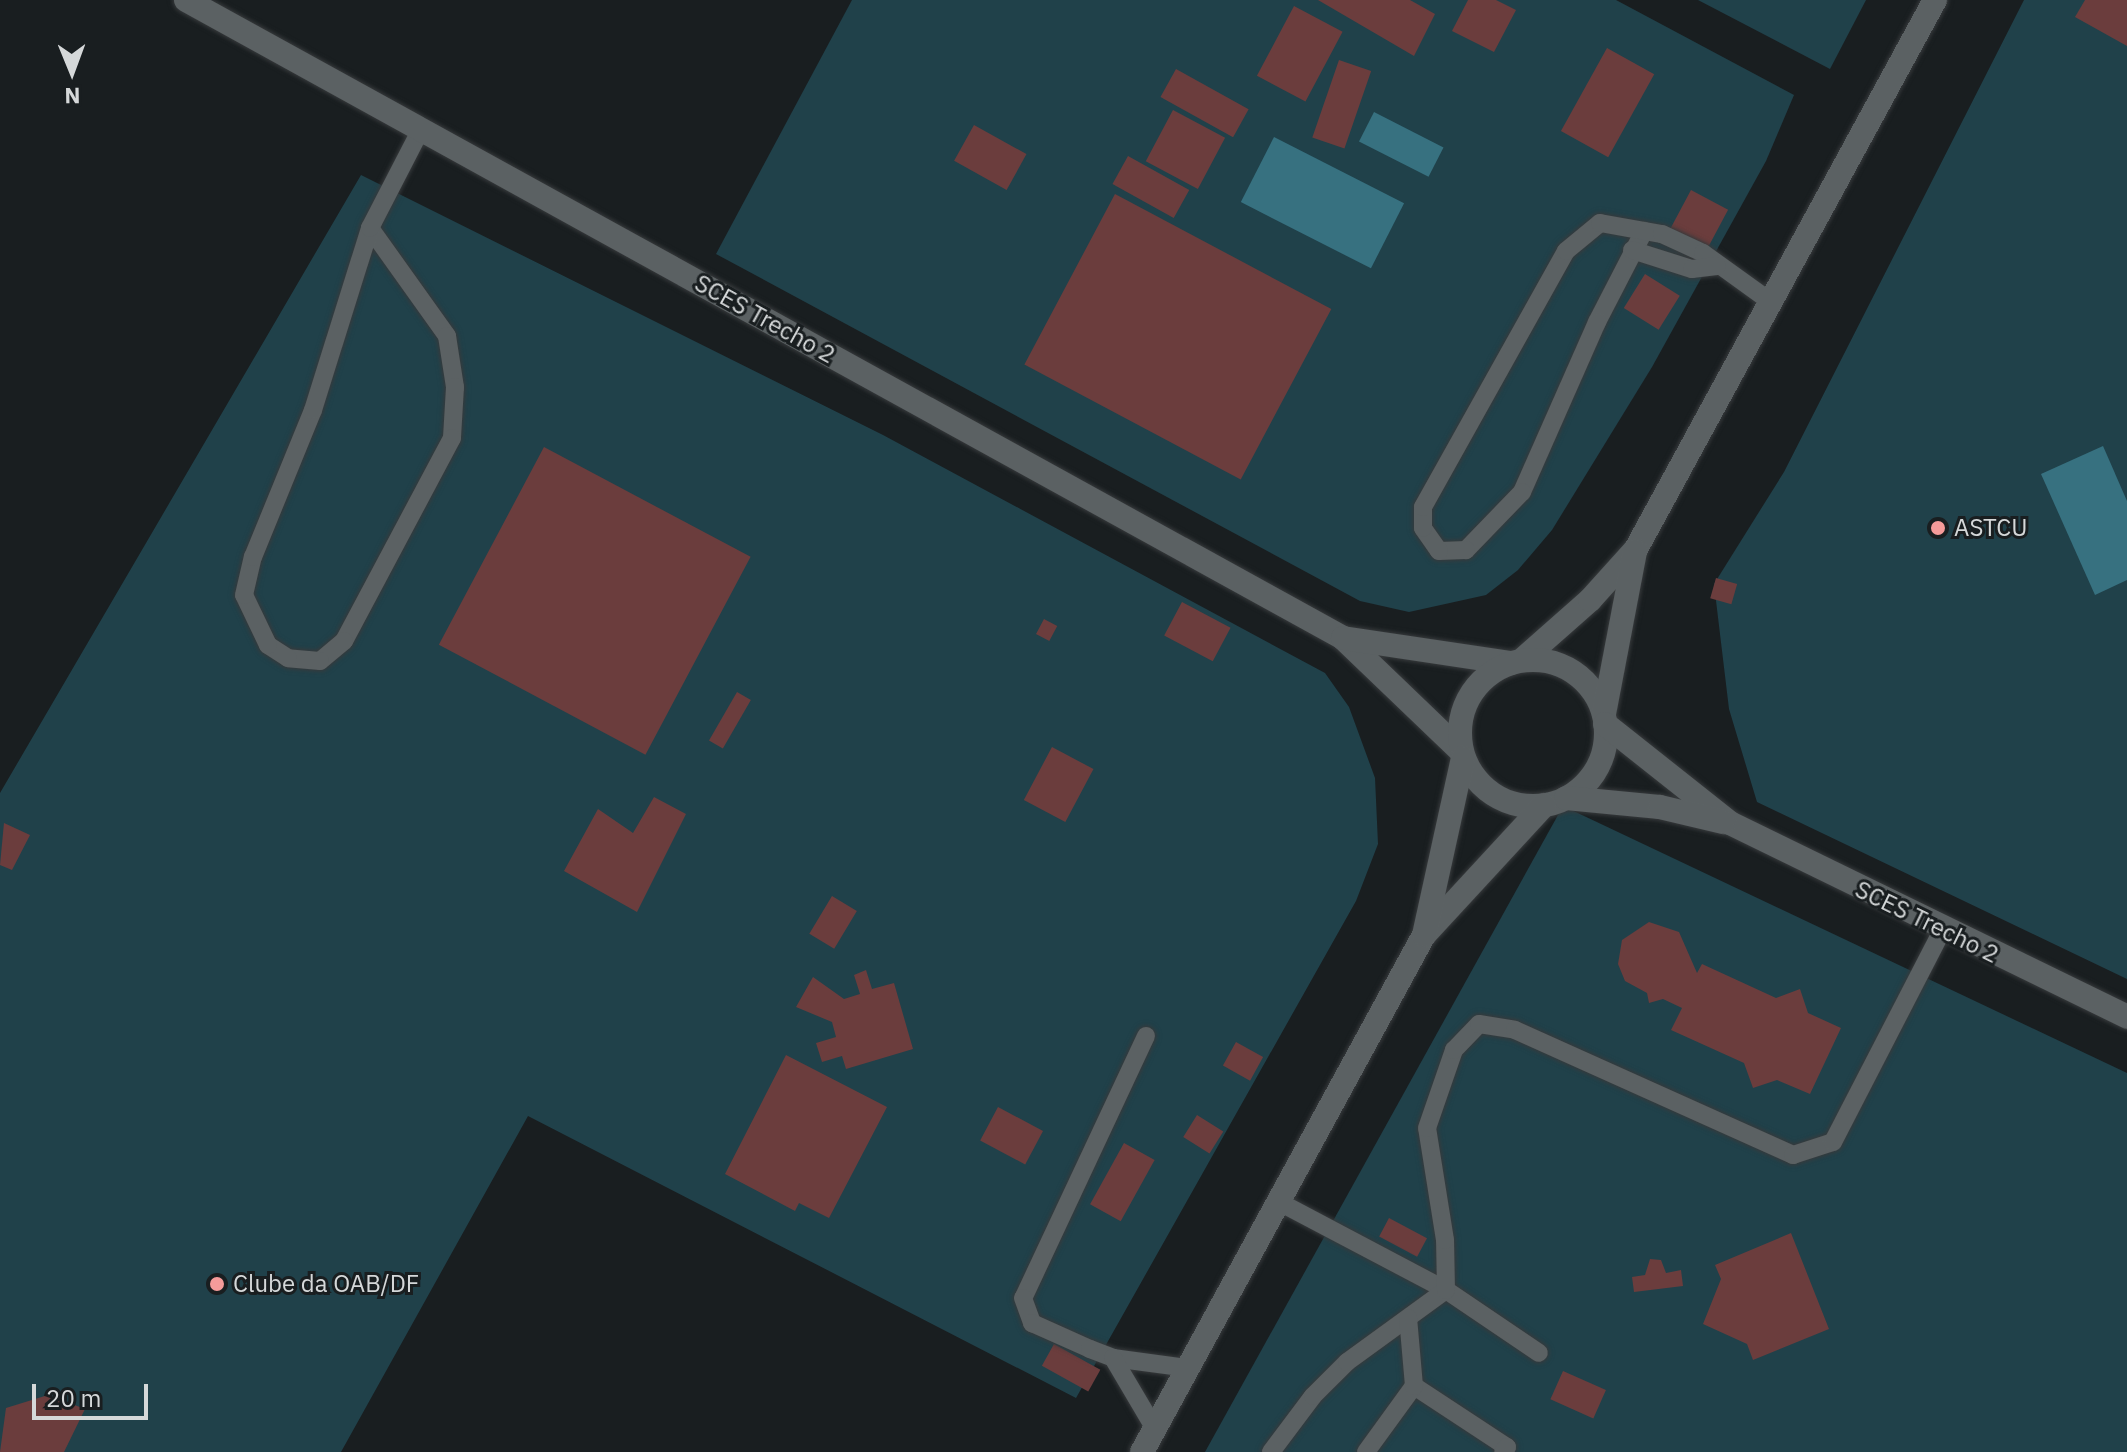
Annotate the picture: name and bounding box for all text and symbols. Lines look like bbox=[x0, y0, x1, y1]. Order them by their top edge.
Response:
north arrow bbox=[32, 32, 112, 112]
text: N bbox=[64, 82, 81, 111]
street label: SCES Trecho 2 bbox=[690, 269, 840, 369]
place label: ASTCU bbox=[1954, 514, 2027, 542]
marker: ASTCU bbox=[1929, 519, 1947, 537]
street label: SCES Trecho 2 bbox=[1851, 875, 2003, 969]
place label: Clube da OAB/DF bbox=[233, 1270, 419, 1298]
marker: Clube da OAB/DF bbox=[208, 1275, 226, 1293]
scale bar bbox=[36, 1368, 152, 1418]
text: 20 m bbox=[46, 1382, 101, 1414]

